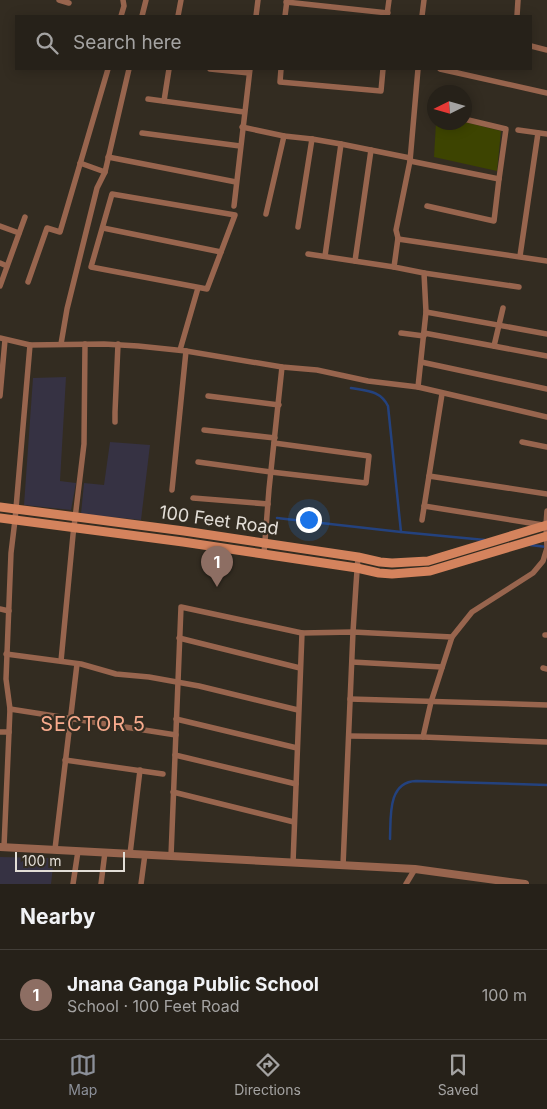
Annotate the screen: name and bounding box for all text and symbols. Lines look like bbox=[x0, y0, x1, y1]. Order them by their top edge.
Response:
search box bbox=[15, 15, 532, 70]
icon: search bbox=[33, 29, 61, 57]
text: Search here bbox=[73, 31, 182, 54]
north arrow bbox=[427, 85, 472, 130]
street label: 100 Feet Road bbox=[158, 501, 280, 539]
your location bbox=[296, 507, 322, 533]
pin: 1 bbox=[201, 546, 233, 587]
district label: SECTOR 5 bbox=[40, 712, 146, 736]
scale bar bbox=[15, 849, 125, 872]
text: 100 m bbox=[22, 852, 62, 869]
text: Nearby bbox=[20, 904, 95, 929]
text: Jnana Ganga Public School bbox=[67, 973, 319, 996]
text: 1 bbox=[33, 985, 39, 1005]
text: 100 m bbox=[482, 985, 527, 1005]
text: School · 100 Feet Road bbox=[67, 996, 240, 1016]
tab: Map bbox=[68, 1051, 97, 1098]
tab: Directions bbox=[234, 1051, 301, 1098]
tab: Saved bbox=[438, 1051, 479, 1098]

